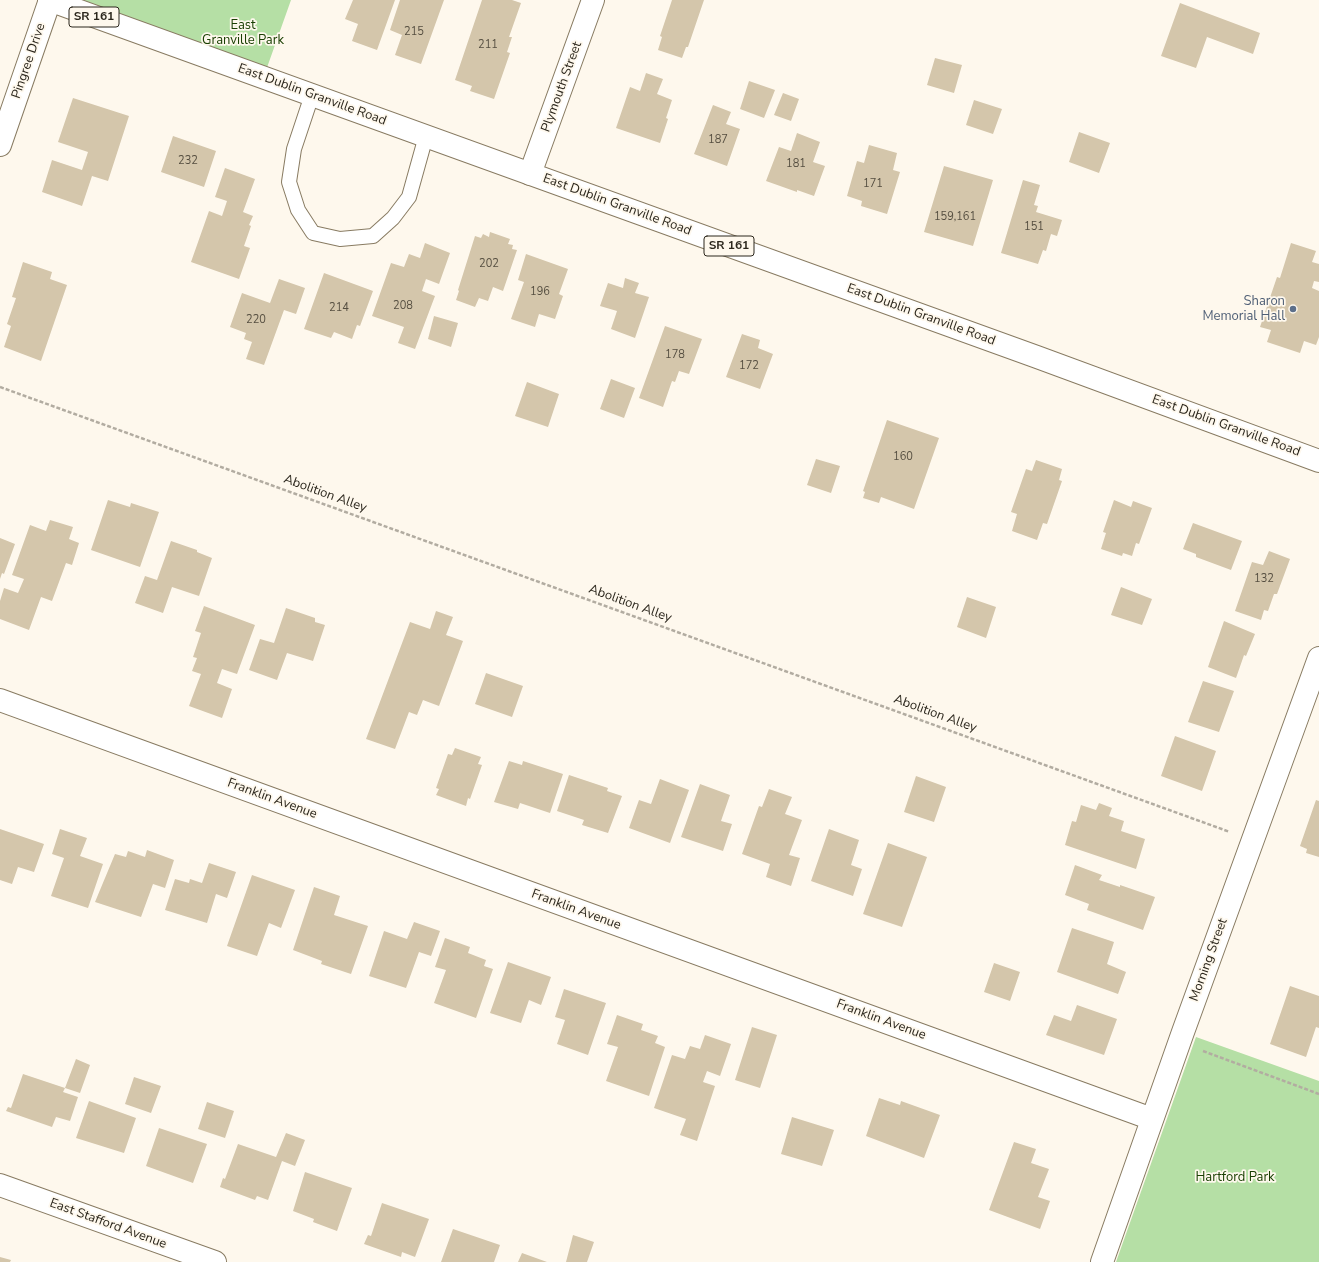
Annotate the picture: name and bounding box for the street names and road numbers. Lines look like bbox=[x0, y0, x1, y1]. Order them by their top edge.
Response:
road number: SR 161 bbox=[69, 7, 119, 27]
street label: Pingree Drive bbox=[9, 21, 49, 101]
street label: Plymouth Street bbox=[538, 40, 586, 134]
street label: East Dublin Granville Road bbox=[236, 61, 388, 129]
street label: East Dublin Granville Road bbox=[541, 171, 693, 239]
road number: SR 161 bbox=[704, 236, 754, 256]
street label: East Dublin Granville Road bbox=[845, 281, 997, 349]
street label: East Dublin Granville Road bbox=[1150, 392, 1302, 460]
street label: Abolition Alley bbox=[281, 472, 369, 516]
street label: Abolition Alley bbox=[586, 582, 674, 626]
street label: Abolition Alley bbox=[891, 692, 979, 736]
street label: Franklin Avenue bbox=[225, 776, 319, 822]
street label: Franklin Avenue bbox=[529, 887, 623, 933]
street label: Morning Street bbox=[1187, 916, 1231, 1004]
street label: Franklin Avenue bbox=[834, 997, 928, 1043]
street label: East Stafford Avenue bbox=[48, 1196, 168, 1252]

